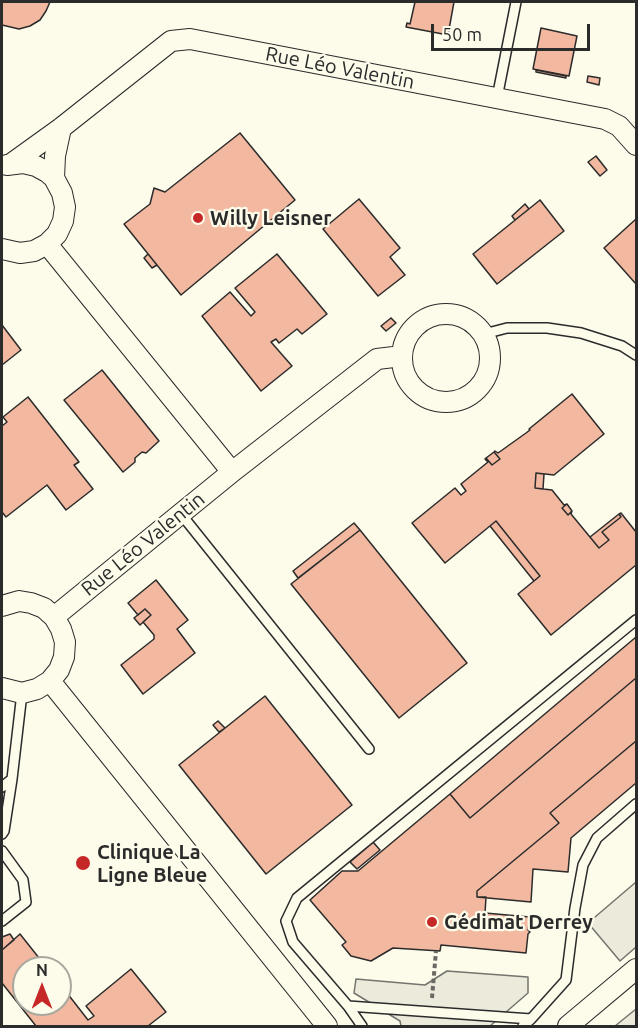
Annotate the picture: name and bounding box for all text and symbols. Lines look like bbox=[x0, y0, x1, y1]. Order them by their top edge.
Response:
scale bar bbox=[434, 12, 593, 50]
text: 50 m bbox=[442, 24, 482, 44]
street label: Rue Léo Valentin bbox=[263, 42, 417, 94]
place label: Willy Leisner bbox=[210, 206, 331, 230]
marker: Willy Leisner bbox=[191, 211, 205, 225]
street label: Rue Léo Valentin bbox=[77, 487, 209, 601]
place label: Clinique La Ligne Bleue bbox=[97, 840, 207, 887]
marker: Clinique La Ligne Bleue bbox=[74, 854, 92, 872]
place label: Gédimat Derrey bbox=[444, 910, 593, 934]
marker: Gédimat Derrey bbox=[425, 915, 439, 929]
north arrow bbox=[12, 956, 72, 1016]
text: N bbox=[36, 961, 48, 979]

